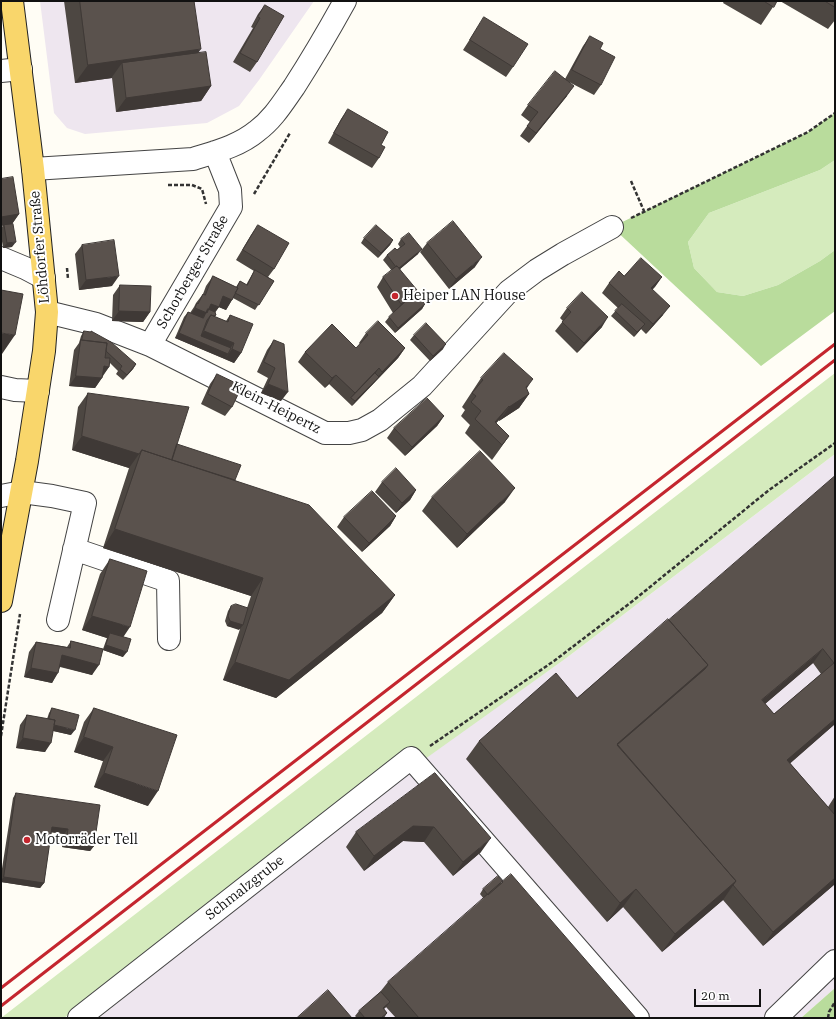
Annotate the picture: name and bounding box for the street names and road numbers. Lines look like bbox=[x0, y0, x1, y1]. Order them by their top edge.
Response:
street label: Löhdorfer Straße bbox=[27, 190, 53, 304]
street label: Schorberger Straße bbox=[154, 212, 232, 332]
street label: Klein-Heipertz bbox=[229, 378, 323, 438]
street label: Schmalzgrube bbox=[202, 852, 288, 924]

